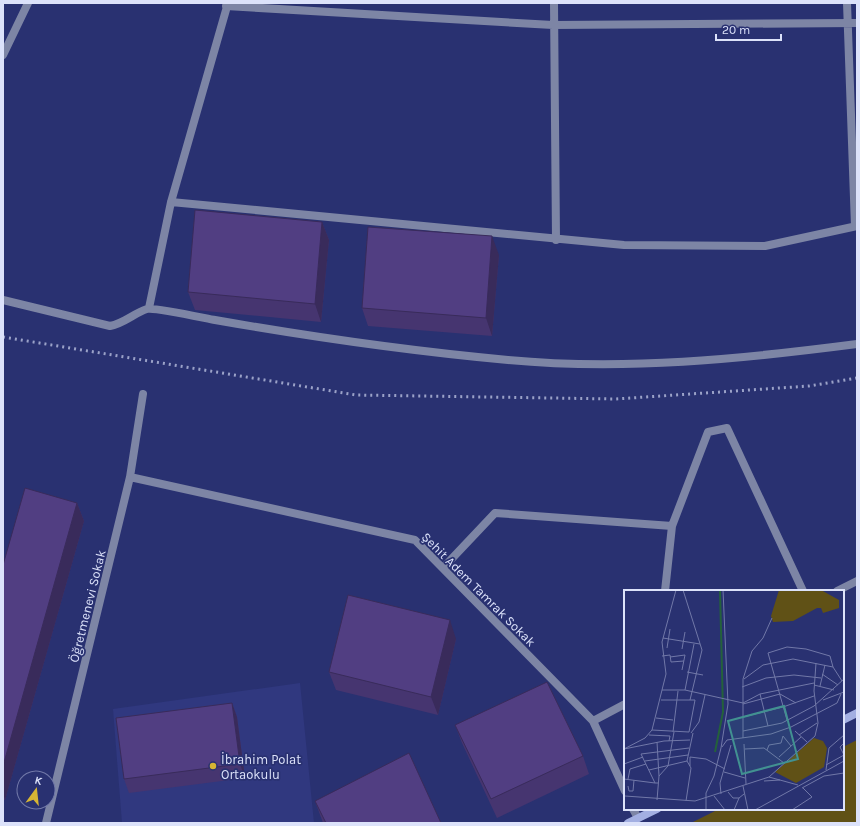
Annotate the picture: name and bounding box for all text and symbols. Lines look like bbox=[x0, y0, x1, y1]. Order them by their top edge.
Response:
scale bar bbox=[716, 16, 781, 42]
text: 20 m bbox=[722, 23, 750, 37]
street label: Şehit Adem Tamrak Sokak bbox=[419, 529, 539, 649]
street label: Öğretmenevi Sokak bbox=[65, 548, 109, 664]
inset map bbox=[624, 590, 844, 810]
place label: İbrahim Polat Ortaokulu bbox=[221, 752, 301, 782]
marker: İbrahim Polat Ortaokulu bbox=[208, 761, 218, 771]
north arrow bbox=[16, 770, 56, 810]
text: K bbox=[33, 774, 44, 788]

